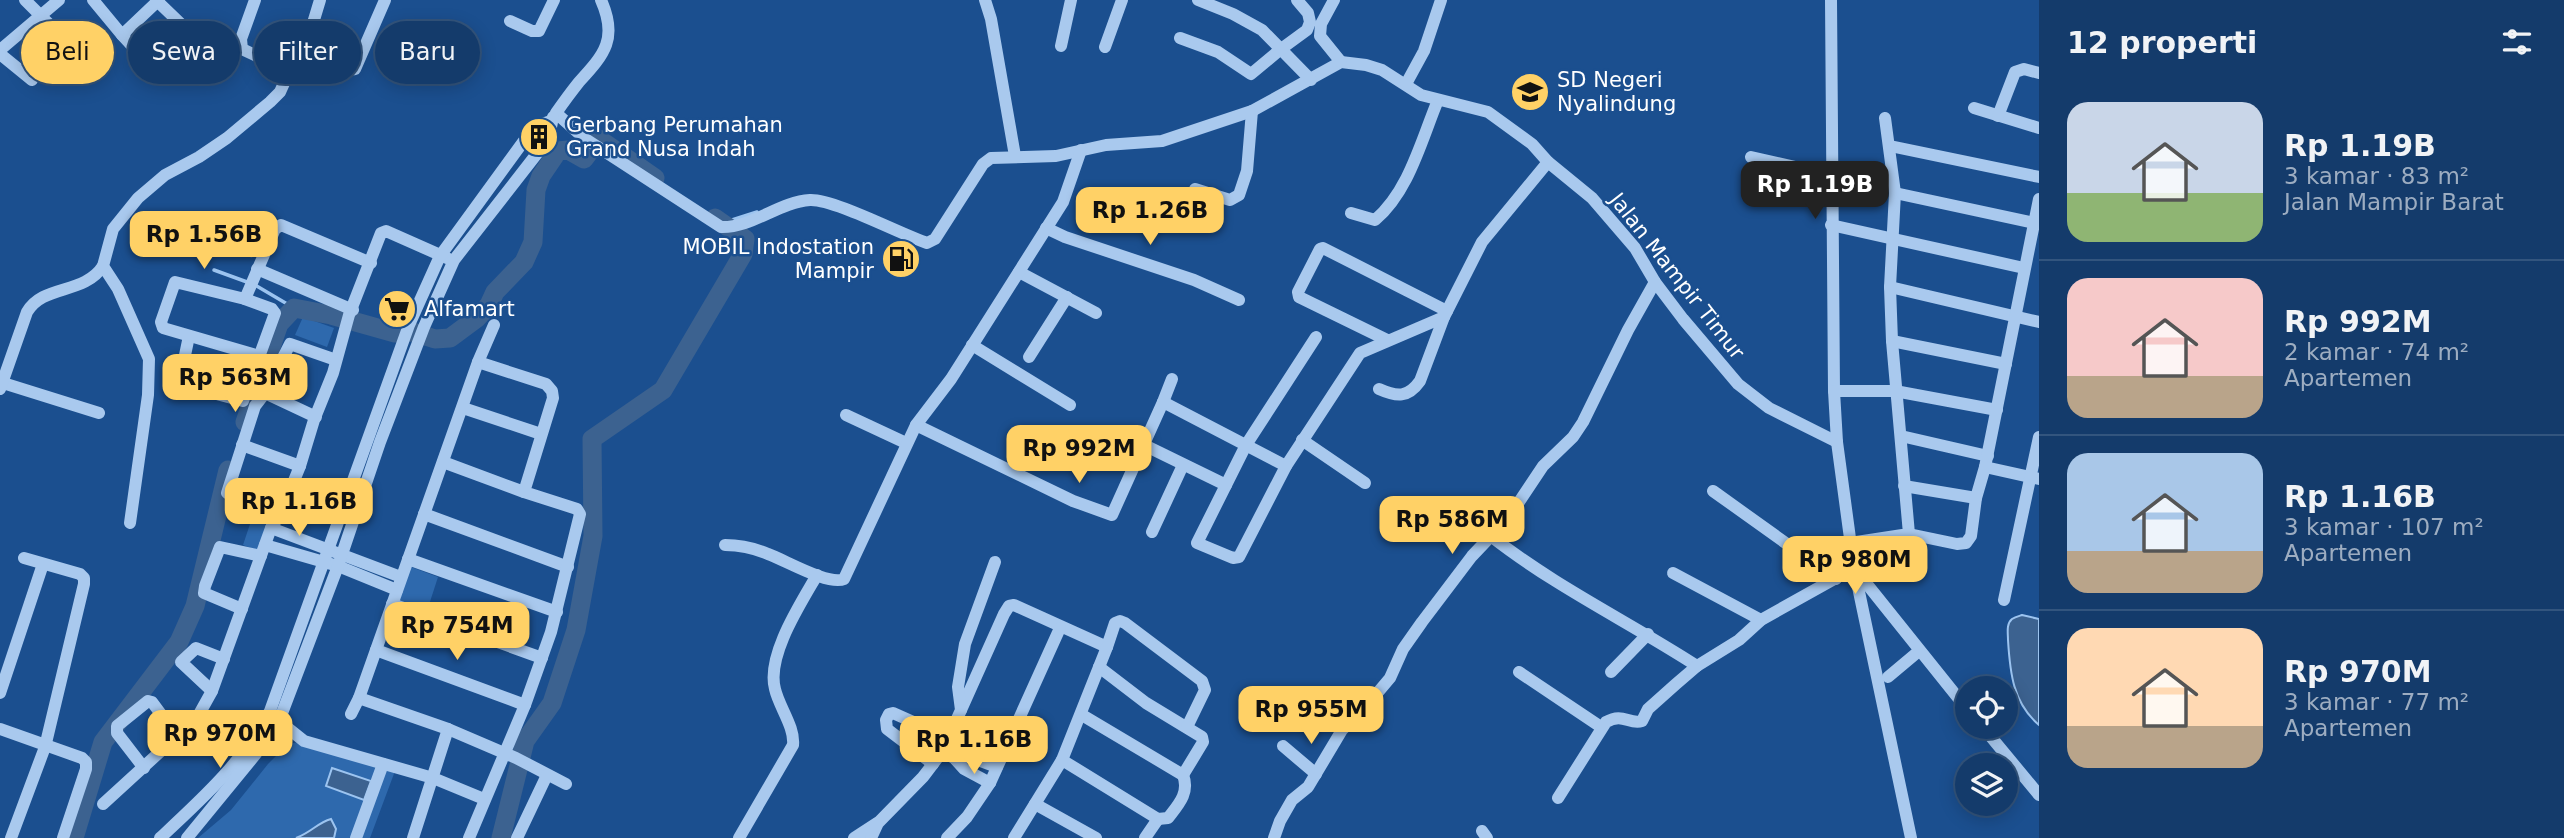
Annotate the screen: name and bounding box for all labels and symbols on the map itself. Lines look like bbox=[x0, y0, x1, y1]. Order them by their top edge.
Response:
place label: SD Negeri Nyalindung bbox=[1557, 68, 1676, 116]
school or university icon: SD Negeri Nyalindung bbox=[1509, 71, 1551, 113]
place label: Gerbang Perumahan Grand Nusa Indah bbox=[566, 113, 783, 161]
building icon: Gerbang Perumahan Grand Nusa Indah bbox=[518, 116, 560, 158]
pin: Rp 1.19B bbox=[1743, 162, 1887, 221]
street label: Jalan Mampir Timur bbox=[1603, 187, 1750, 364]
pin: Rp 1.26B bbox=[1078, 188, 1222, 247]
pin: Rp 1.56B bbox=[132, 212, 276, 271]
place label: MOBIL Indostation Mampir bbox=[682, 235, 874, 283]
fuel station icon: MOBIL Indostation Mampir bbox=[880, 238, 922, 280]
supermarket icon: Alfamart bbox=[376, 288, 418, 330]
place label: Alfamart bbox=[424, 297, 515, 321]
pin: Rp 563M bbox=[170, 354, 300, 414]
pin: Rp 992M bbox=[1014, 426, 1144, 485]
pin: Rp 1.16B bbox=[227, 478, 371, 538]
pin: Rp 586M bbox=[1387, 496, 1517, 556]
pin: Rp 980M bbox=[1790, 536, 1920, 596]
pin: Rp 754M bbox=[392, 602, 522, 662]
pin: Rp 955M bbox=[1246, 686, 1376, 746]
pin: Rp 970M bbox=[155, 710, 285, 770]
pin: Rp 1.16B bbox=[902, 716, 1046, 776]

